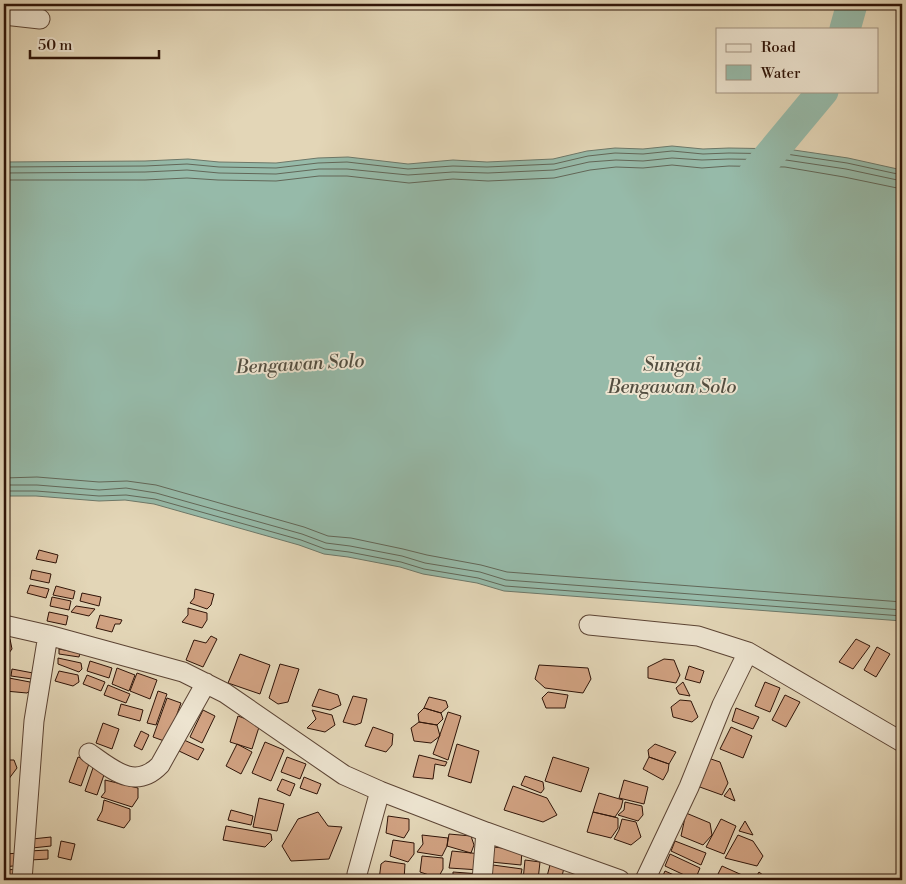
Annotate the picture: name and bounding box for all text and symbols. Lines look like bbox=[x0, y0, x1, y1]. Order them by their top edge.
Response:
scale bar bbox=[30, 28, 159, 60]
legend bbox=[716, 28, 878, 92]
text: 50 m bbox=[38, 36, 72, 55]
text: Road bbox=[761, 38, 796, 57]
text: Water bbox=[760, 64, 801, 83]
water label: Bengawan Solo bbox=[234, 349, 365, 379]
water label: Sungai Bengawan Solo bbox=[607, 353, 736, 399]

